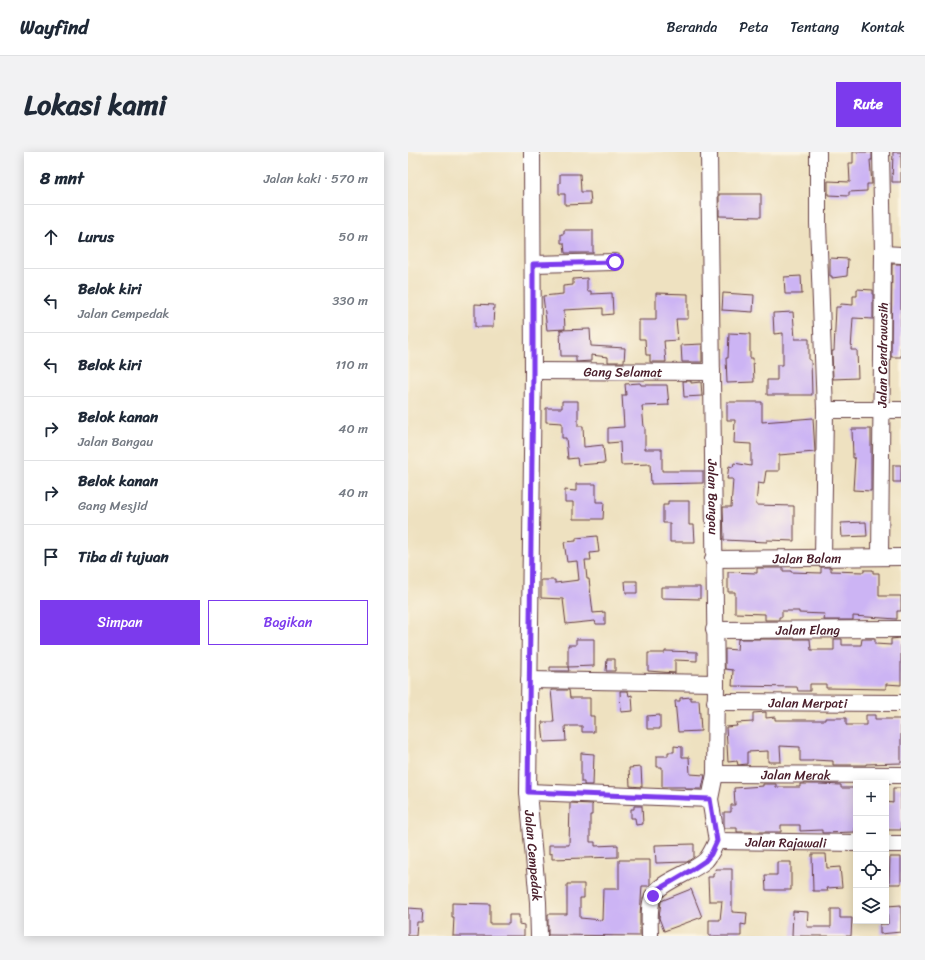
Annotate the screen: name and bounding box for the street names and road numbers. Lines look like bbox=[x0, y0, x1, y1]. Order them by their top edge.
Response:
street label: Jalan Cendrawasih bbox=[870, 302, 894, 409]
street label: Gang Selamat bbox=[583, 360, 663, 383]
street label: Jalan Bangau bbox=[702, 458, 726, 535]
street label: Jalan Balam bbox=[772, 546, 841, 570]
street label: Jalan Elang bbox=[775, 618, 841, 641]
street label: Jalan Merpati bbox=[768, 691, 848, 714]
street label: Jalan Merak bbox=[760, 763, 831, 786]
street label: Jalan Cempedak bbox=[518, 808, 549, 902]
street label: Jalan Rajawali bbox=[744, 830, 827, 854]

